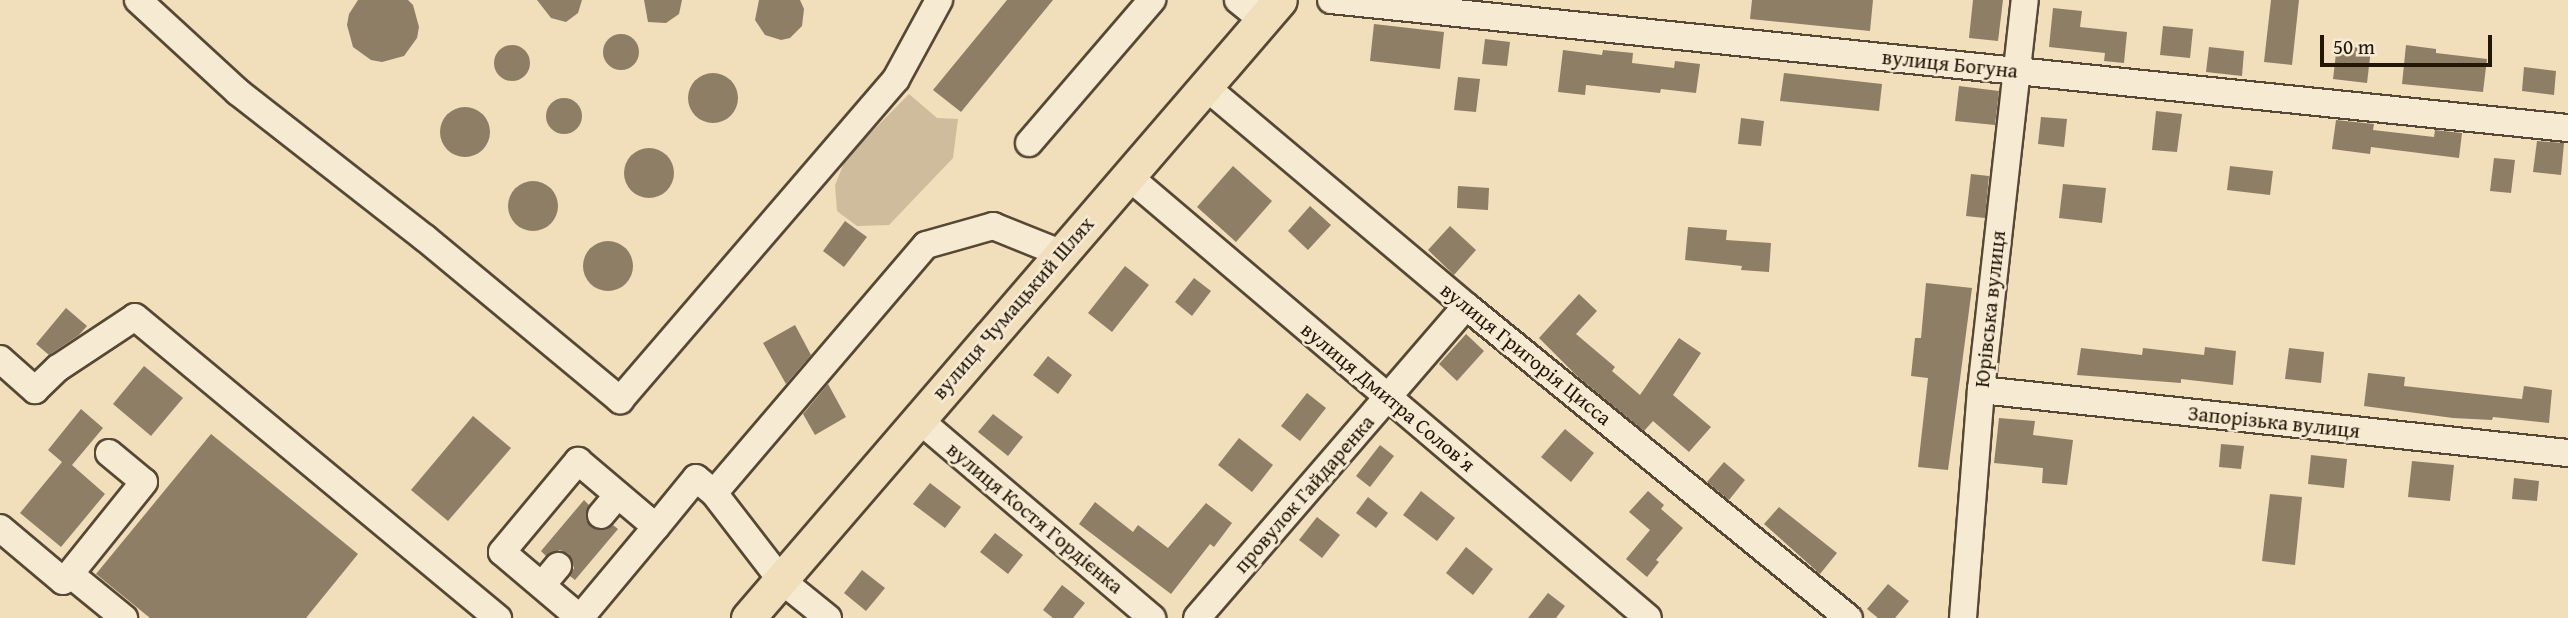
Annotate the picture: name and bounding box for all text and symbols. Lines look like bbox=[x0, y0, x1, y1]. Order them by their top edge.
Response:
scale bar bbox=[2323, 21, 2494, 65]
text: 50 m bbox=[2333, 31, 2375, 62]
street label: вулиця Богуна bbox=[1881, 44, 2019, 84]
street label: вулиця Чумацький Шлях bbox=[927, 212, 1099, 404]
street label: Юрівська вулиця bbox=[1969, 229, 2011, 389]
street label: вулиця Григорія Цисса bbox=[1435, 277, 1617, 431]
street label: вулиця Дмитра Соловʼя bbox=[1296, 317, 1480, 477]
street label: Запорізька вулиця bbox=[2187, 400, 2361, 444]
street label: провулок Гайдаренка bbox=[1229, 410, 1379, 578]
street label: вулиця Костя Гордієнка bbox=[942, 437, 1128, 599]

